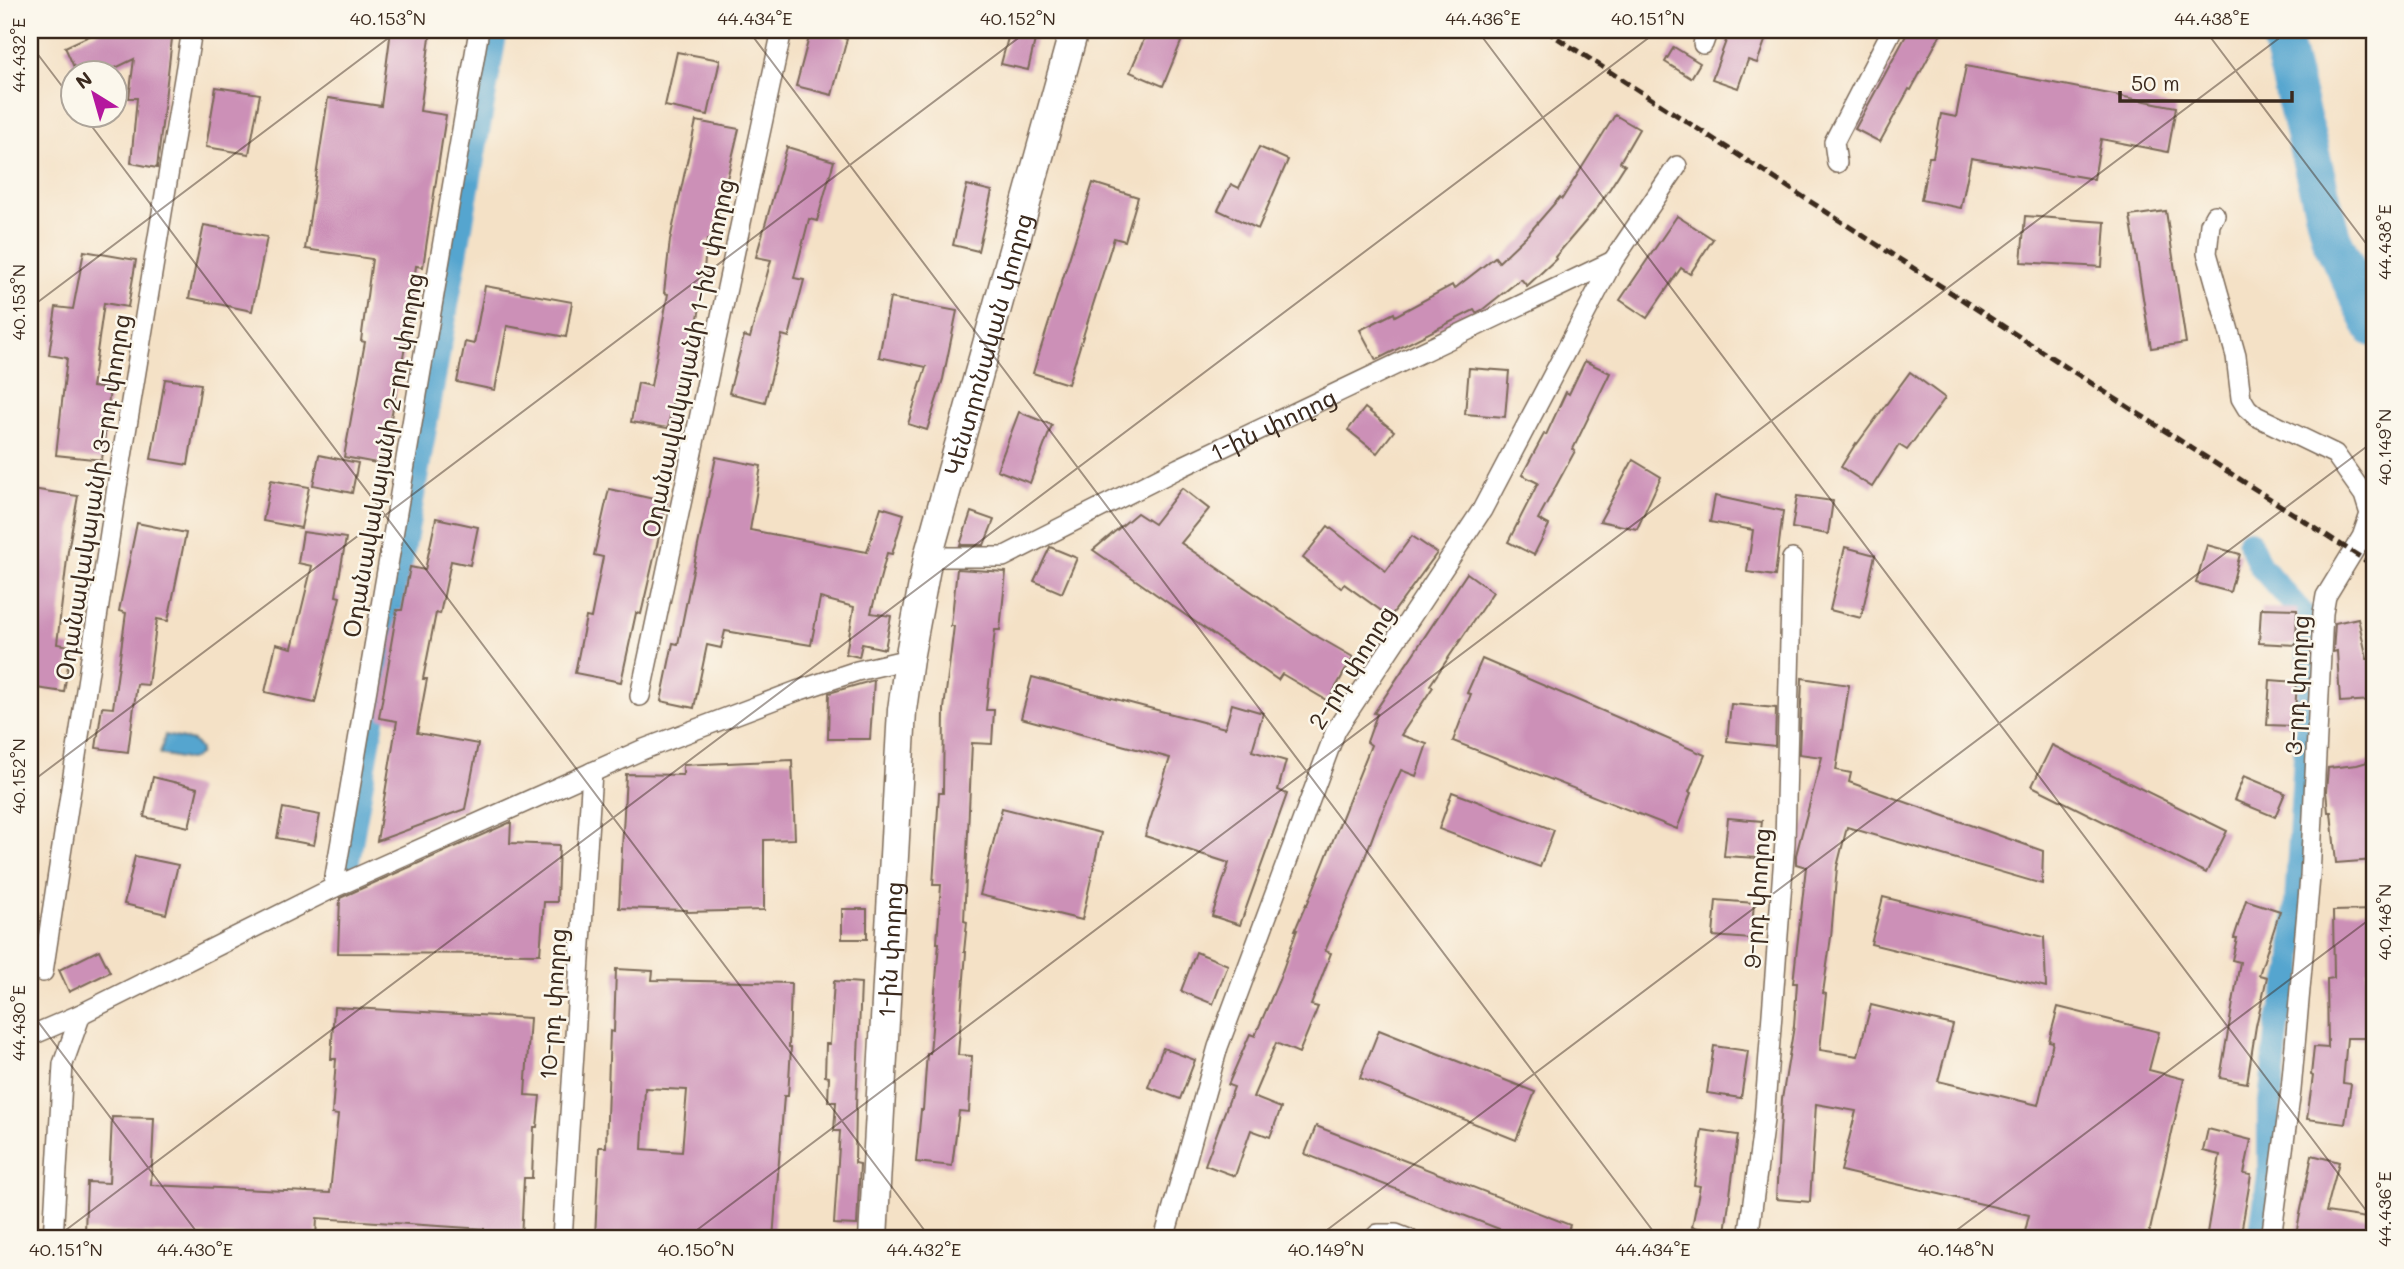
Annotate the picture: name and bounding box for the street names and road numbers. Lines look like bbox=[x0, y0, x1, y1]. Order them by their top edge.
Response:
street label: Օդանավակայանի 1-ին փողոց bbox=[634, 175, 740, 541]
street label: Կենտրոնական փողոց bbox=[936, 209, 1038, 479]
street label: Օդանավակայանի 2-րդ փողոց bbox=[335, 270, 429, 640]
street label: Օդանավակայանի 3-րդ փողոց bbox=[48, 311, 136, 683]
street label: 1-ին փողոց bbox=[1204, 380, 1341, 467]
street label: 2-րդ փողոց bbox=[1301, 599, 1401, 735]
street label: 3-րդ փողոց bbox=[2277, 614, 2315, 756]
street label: 9-րդ փողոց bbox=[1736, 827, 1776, 969]
street label: 1-ին փողոց bbox=[870, 880, 908, 1018]
street label: 10-րդ փողոց bbox=[531, 927, 573, 1081]

